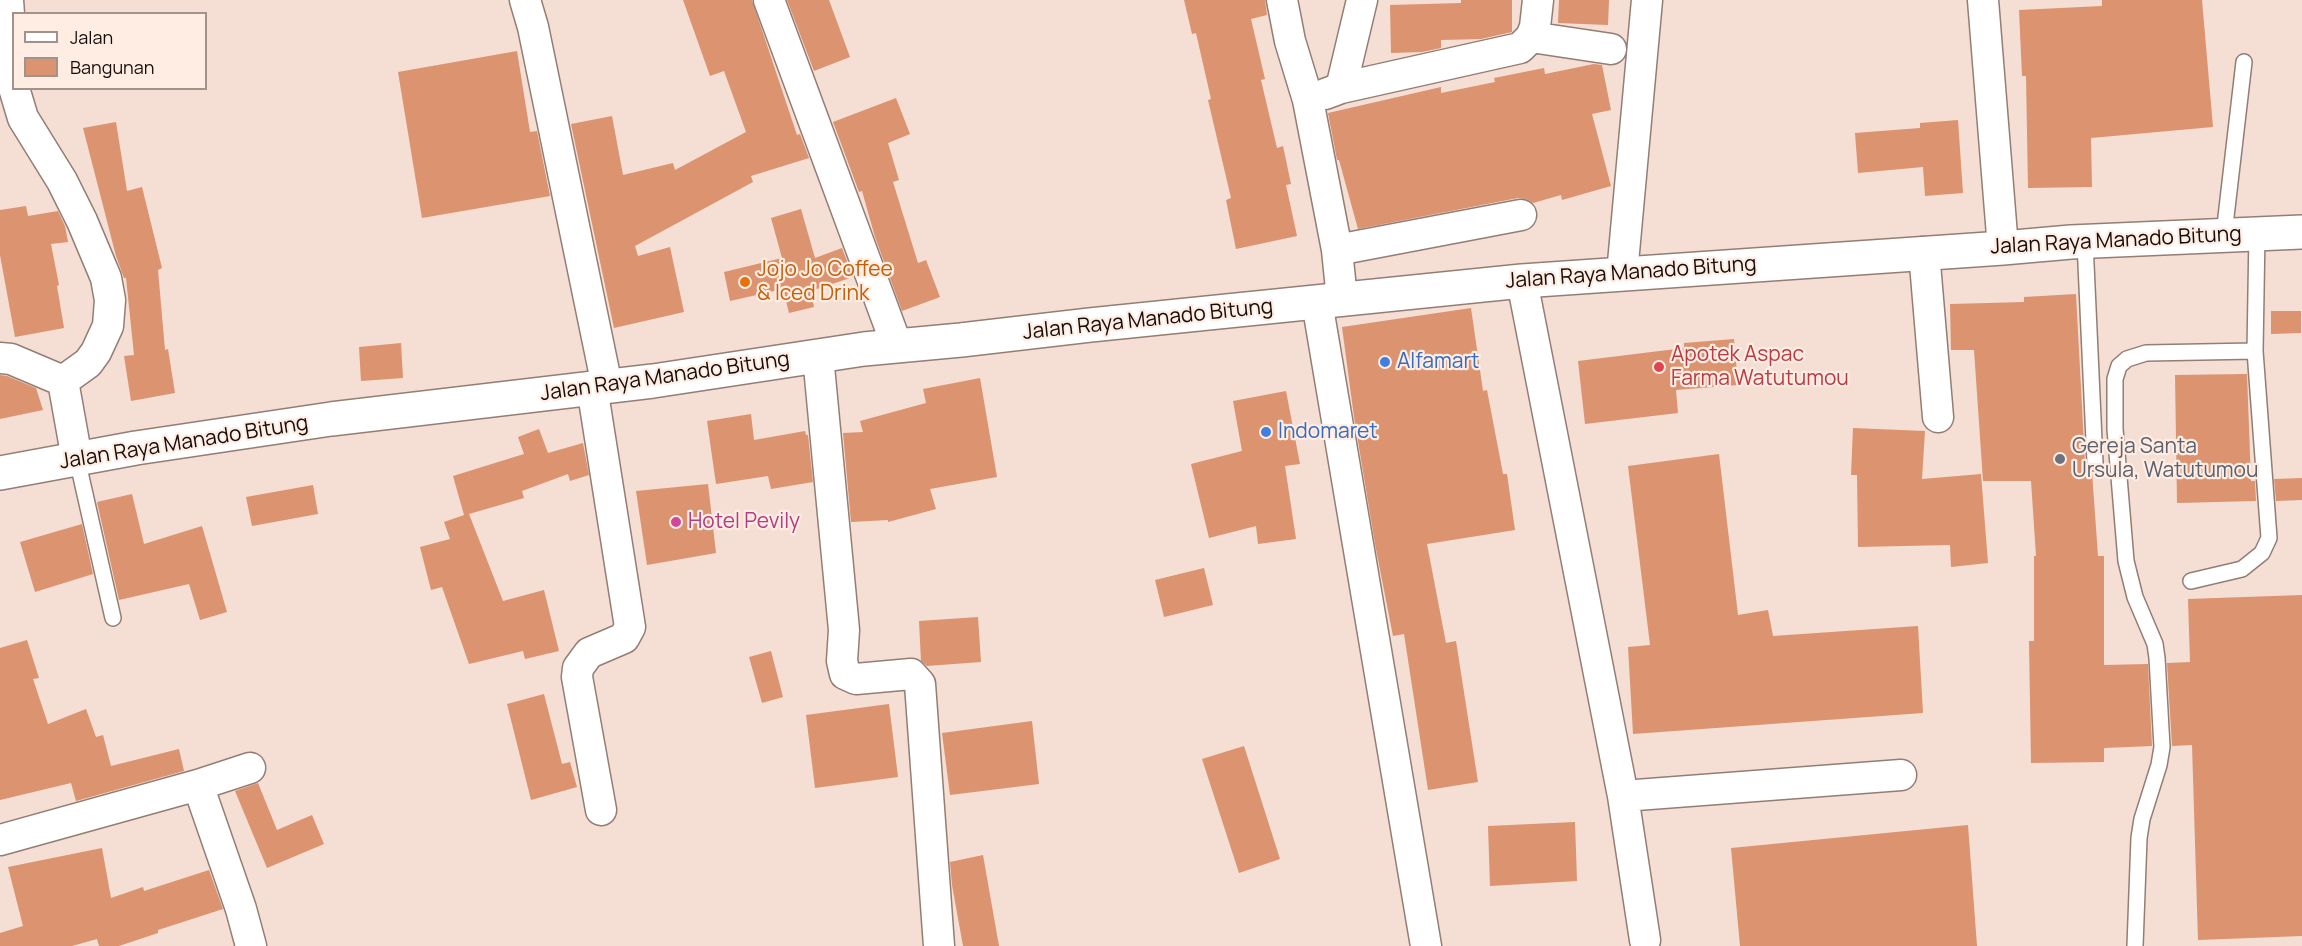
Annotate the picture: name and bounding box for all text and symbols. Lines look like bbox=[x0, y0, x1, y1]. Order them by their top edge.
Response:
legend bbox=[12, 12, 207, 90]
text: Jalan bbox=[70, 25, 113, 49]
text: Bangunan bbox=[70, 55, 154, 79]
street label: Jalan Raya Manado Bitung bbox=[1990, 222, 2242, 260]
street label: Jalan Raya Manado Bitung bbox=[1505, 252, 1757, 294]
place label: Jojo Jo Coffee & Iced Drink bbox=[757, 257, 893, 307]
marker: Jojo Jo Coffee & Iced Drink bbox=[738, 275, 752, 289]
street label: Jalan Raya Manado Bitung bbox=[1022, 294, 1274, 346]
place label: Apotek Aspac Farma Watutumou bbox=[1671, 342, 1849, 392]
street label: Jalan Raya Manado Bitung bbox=[539, 347, 791, 407]
place label: Alfamart bbox=[1397, 349, 1479, 375]
marker: Alfamart bbox=[1378, 355, 1392, 369]
marker: Apotek Aspac Farma Watutumou bbox=[1652, 360, 1666, 374]
street label: Jalan Raya Manado Bitung bbox=[58, 411, 310, 475]
place label: Indomaret bbox=[1278, 419, 1378, 445]
marker: Indomaret bbox=[1259, 425, 1273, 439]
place label: Gereja Santa Ursula, Watutumou bbox=[2072, 434, 2259, 484]
marker: Gereja Santa Ursula, Watutumou bbox=[2053, 452, 2067, 466]
place label: Hotel Pevily bbox=[688, 509, 800, 535]
marker: Hotel Pevily bbox=[669, 515, 683, 529]

